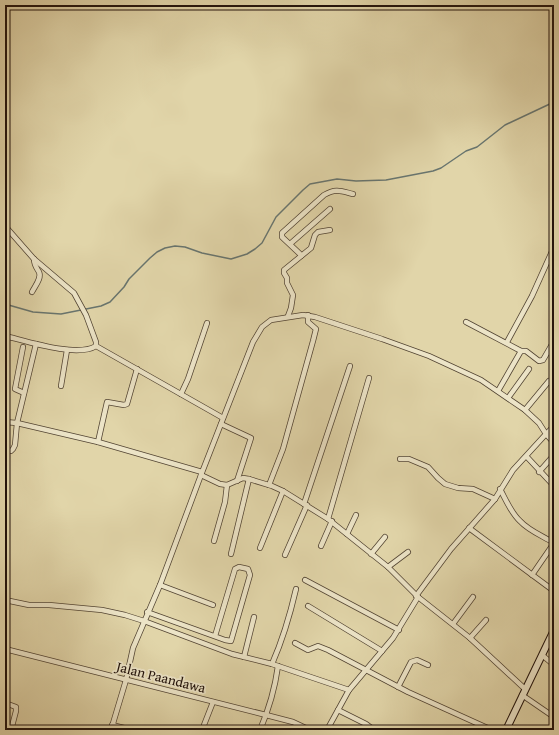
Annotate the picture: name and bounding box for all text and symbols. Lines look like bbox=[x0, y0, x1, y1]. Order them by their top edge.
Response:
street label: Jalan Paandawa bbox=[112, 656, 208, 698]

